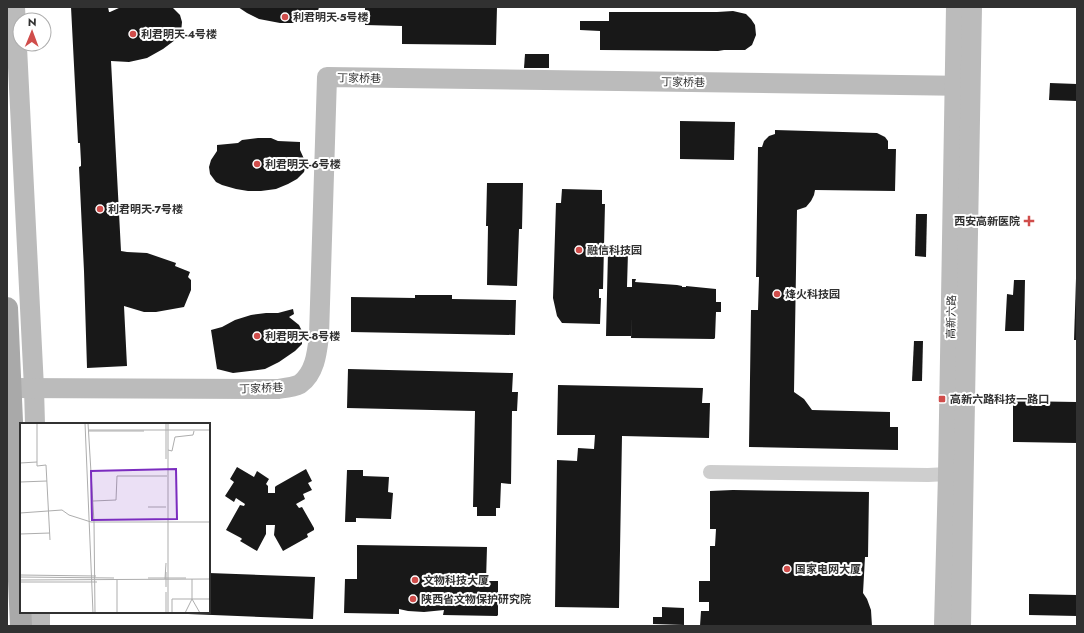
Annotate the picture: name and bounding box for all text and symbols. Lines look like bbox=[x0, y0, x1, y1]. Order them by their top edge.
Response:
place label: 利君明天-5号楼 bbox=[293, 9, 369, 25]
north arrow bbox=[12, 12, 52, 52]
marker: 利君明天-5号楼 bbox=[280, 12, 290, 22]
text: N bbox=[28, 14, 37, 30]
place label: 利君明天-4号楼 bbox=[141, 26, 217, 42]
marker: 利君明天-4号楼 bbox=[128, 29, 138, 39]
street label: 丁家桥巷 bbox=[337, 70, 381, 86]
street label: 丁家桥巷 bbox=[661, 74, 705, 90]
place label: 利君明天-6号楼 bbox=[265, 156, 341, 172]
marker: 利君明天-6号楼 bbox=[252, 159, 262, 169]
place label: 利君明天-7号楼 bbox=[108, 201, 183, 217]
marker: 利君明天-7号楼 bbox=[95, 204, 105, 214]
place label: 西安高新医院 bbox=[954, 213, 1020, 229]
marker: 西安高新医院 bbox=[1023, 215, 1035, 227]
place label: 融信科技园 bbox=[587, 242, 642, 258]
marker: 融信科技园 bbox=[574, 245, 584, 255]
place label: 烽火科技园 bbox=[785, 286, 840, 302]
marker: 烽火科技园 bbox=[772, 289, 782, 299]
street label: 高新六路 bbox=[943, 295, 959, 339]
place label: 利君明天-8号楼 bbox=[265, 328, 340, 344]
marker: 利君明天-8号楼 bbox=[252, 331, 262, 341]
street label: 丁家桥巷 bbox=[239, 379, 283, 397]
place label: 高新六路科技一路口 bbox=[950, 391, 1049, 407]
marker: 高新六路科技一路口 bbox=[937, 394, 947, 404]
inset map bbox=[20, 423, 210, 613]
place label: 国家电网大厦 bbox=[795, 561, 861, 577]
marker: 国家电网大厦 bbox=[782, 564, 792, 574]
place label: 文物科技大厦 bbox=[423, 572, 489, 588]
marker: 文物科技大厦 bbox=[410, 575, 420, 585]
place label: 陕西省文物保护研究院 bbox=[421, 591, 531, 607]
marker: 陕西省文物保护研究院 bbox=[408, 594, 418, 604]

